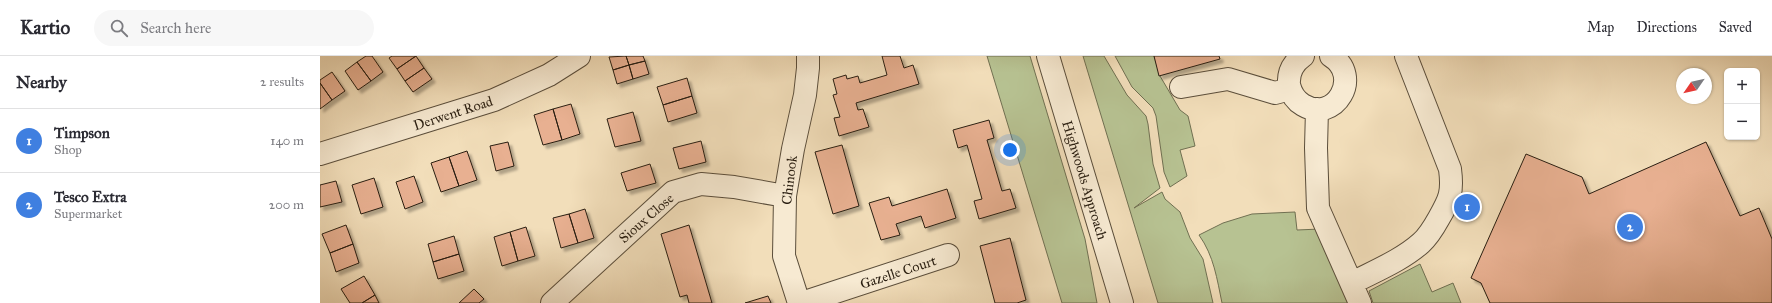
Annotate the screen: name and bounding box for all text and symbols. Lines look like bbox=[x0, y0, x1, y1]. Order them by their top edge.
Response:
search box bbox=[94, 10, 374, 46]
text: Kartio bbox=[20, 16, 70, 39]
icon: search bbox=[108, 17, 130, 39]
text: Search here bbox=[140, 19, 211, 37]
text: Map bbox=[1587, 19, 1614, 36]
text: Directions bbox=[1636, 19, 1697, 36]
text: Saved bbox=[1719, 19, 1752, 36]
north arrow bbox=[1676, 68, 1712, 104]
map controls bbox=[1724, 68, 1760, 140]
button: + bbox=[1724, 68, 1760, 104]
text: Nearby bbox=[16, 72, 67, 93]
text: 2 results bbox=[260, 74, 304, 90]
street label: Derwent Road bbox=[411, 93, 495, 134]
button: − bbox=[1724, 104, 1760, 140]
street label: Highwoods Approach bbox=[1058, 118, 1111, 242]
text: Timpson bbox=[54, 124, 110, 142]
text: 1 bbox=[26, 133, 32, 149]
text: 140 m bbox=[270, 133, 304, 149]
your location bbox=[1000, 140, 1020, 160]
text: Shop bbox=[54, 142, 82, 158]
street label: Chinook bbox=[778, 154, 801, 206]
text: Tesco Extra bbox=[54, 188, 127, 206]
street label: Sioux Close bbox=[615, 190, 677, 247]
pin: 1 bbox=[1454, 192, 1480, 222]
text: 2 bbox=[26, 197, 32, 213]
text: 200 m bbox=[269, 197, 304, 213]
text: Supermarket bbox=[54, 206, 122, 222]
pin: 2 bbox=[1617, 212, 1643, 242]
street label: Gazelle Court bbox=[858, 252, 938, 293]

